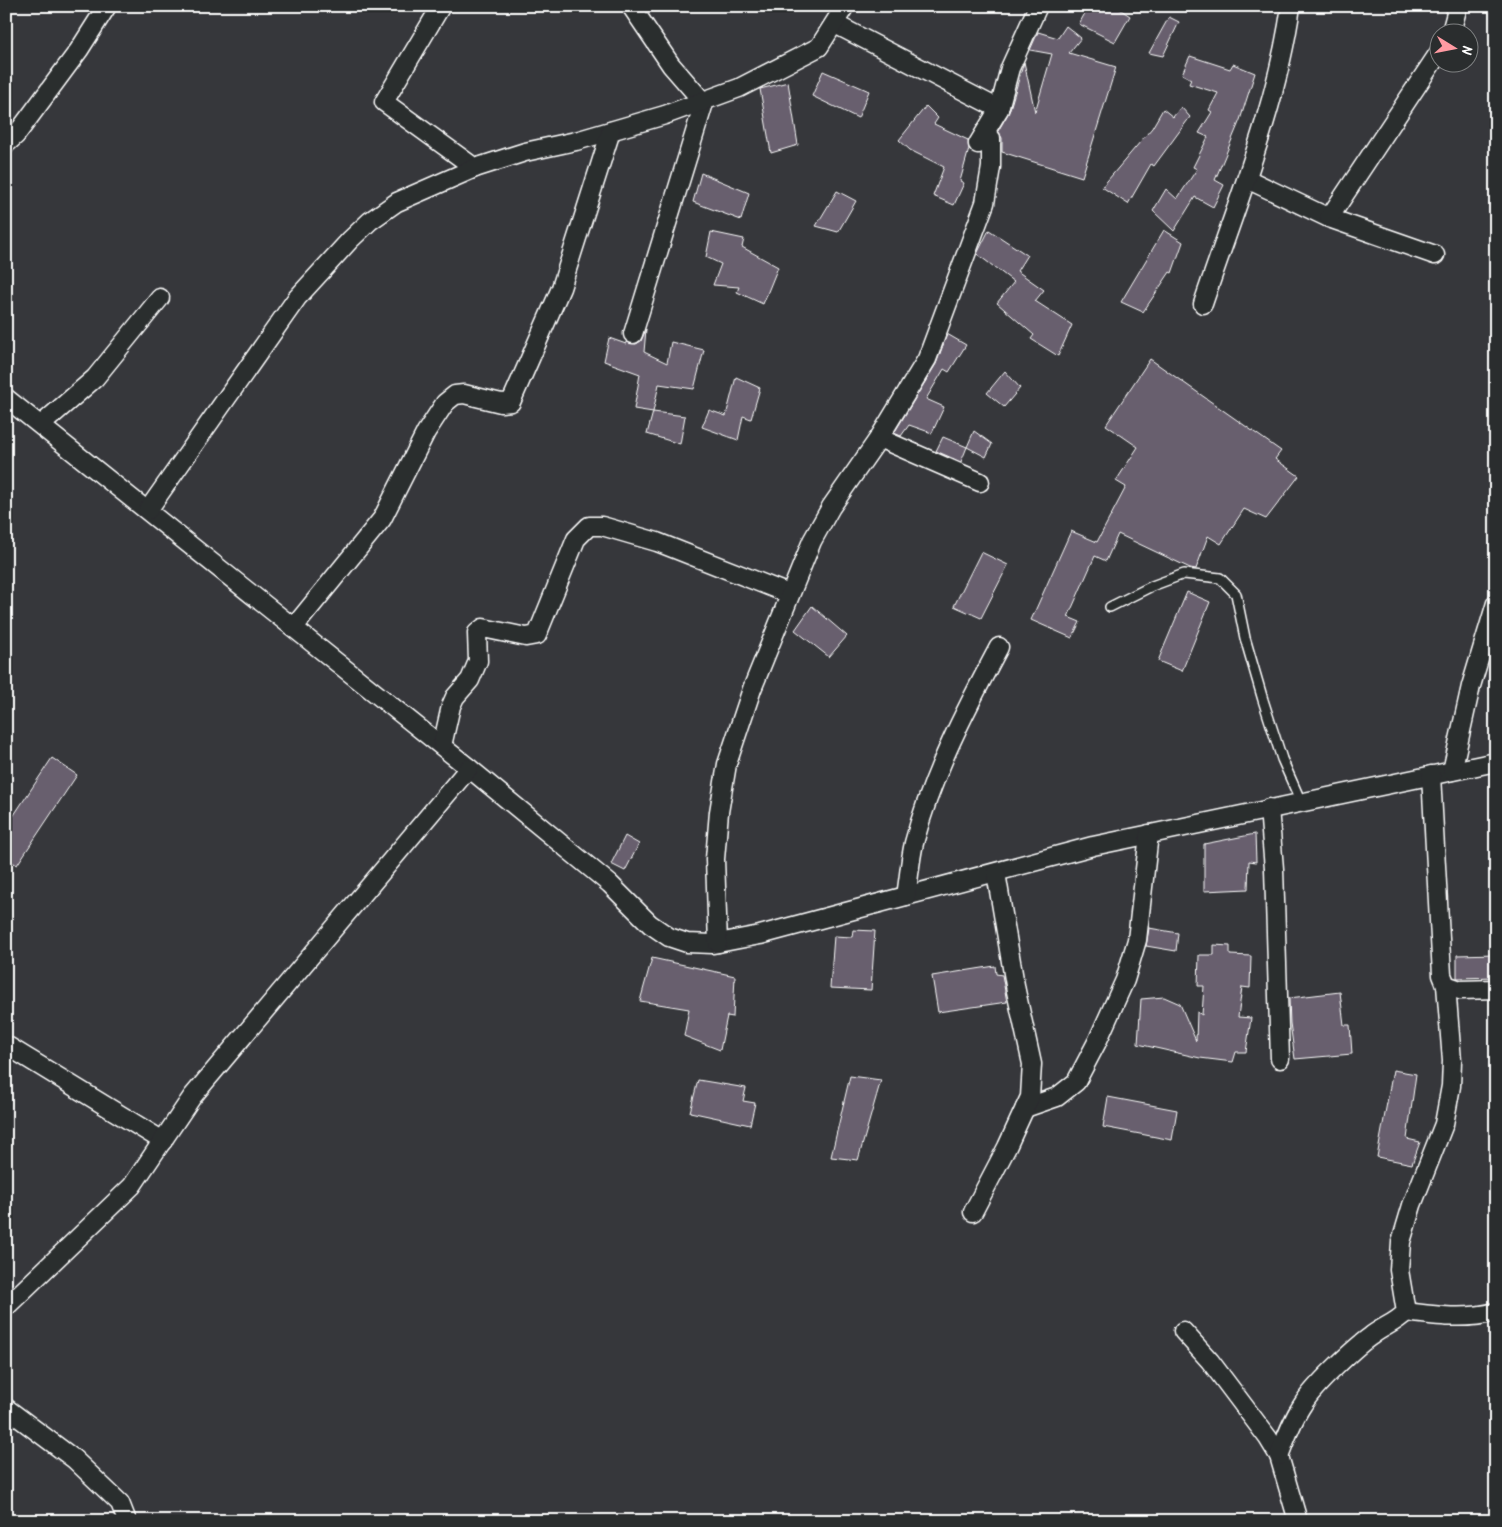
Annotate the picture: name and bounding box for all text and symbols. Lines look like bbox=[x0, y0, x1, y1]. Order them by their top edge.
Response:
north arrow bbox=[1430, 22, 1480, 72]
text: N bbox=[1454, 44, 1477, 57]

